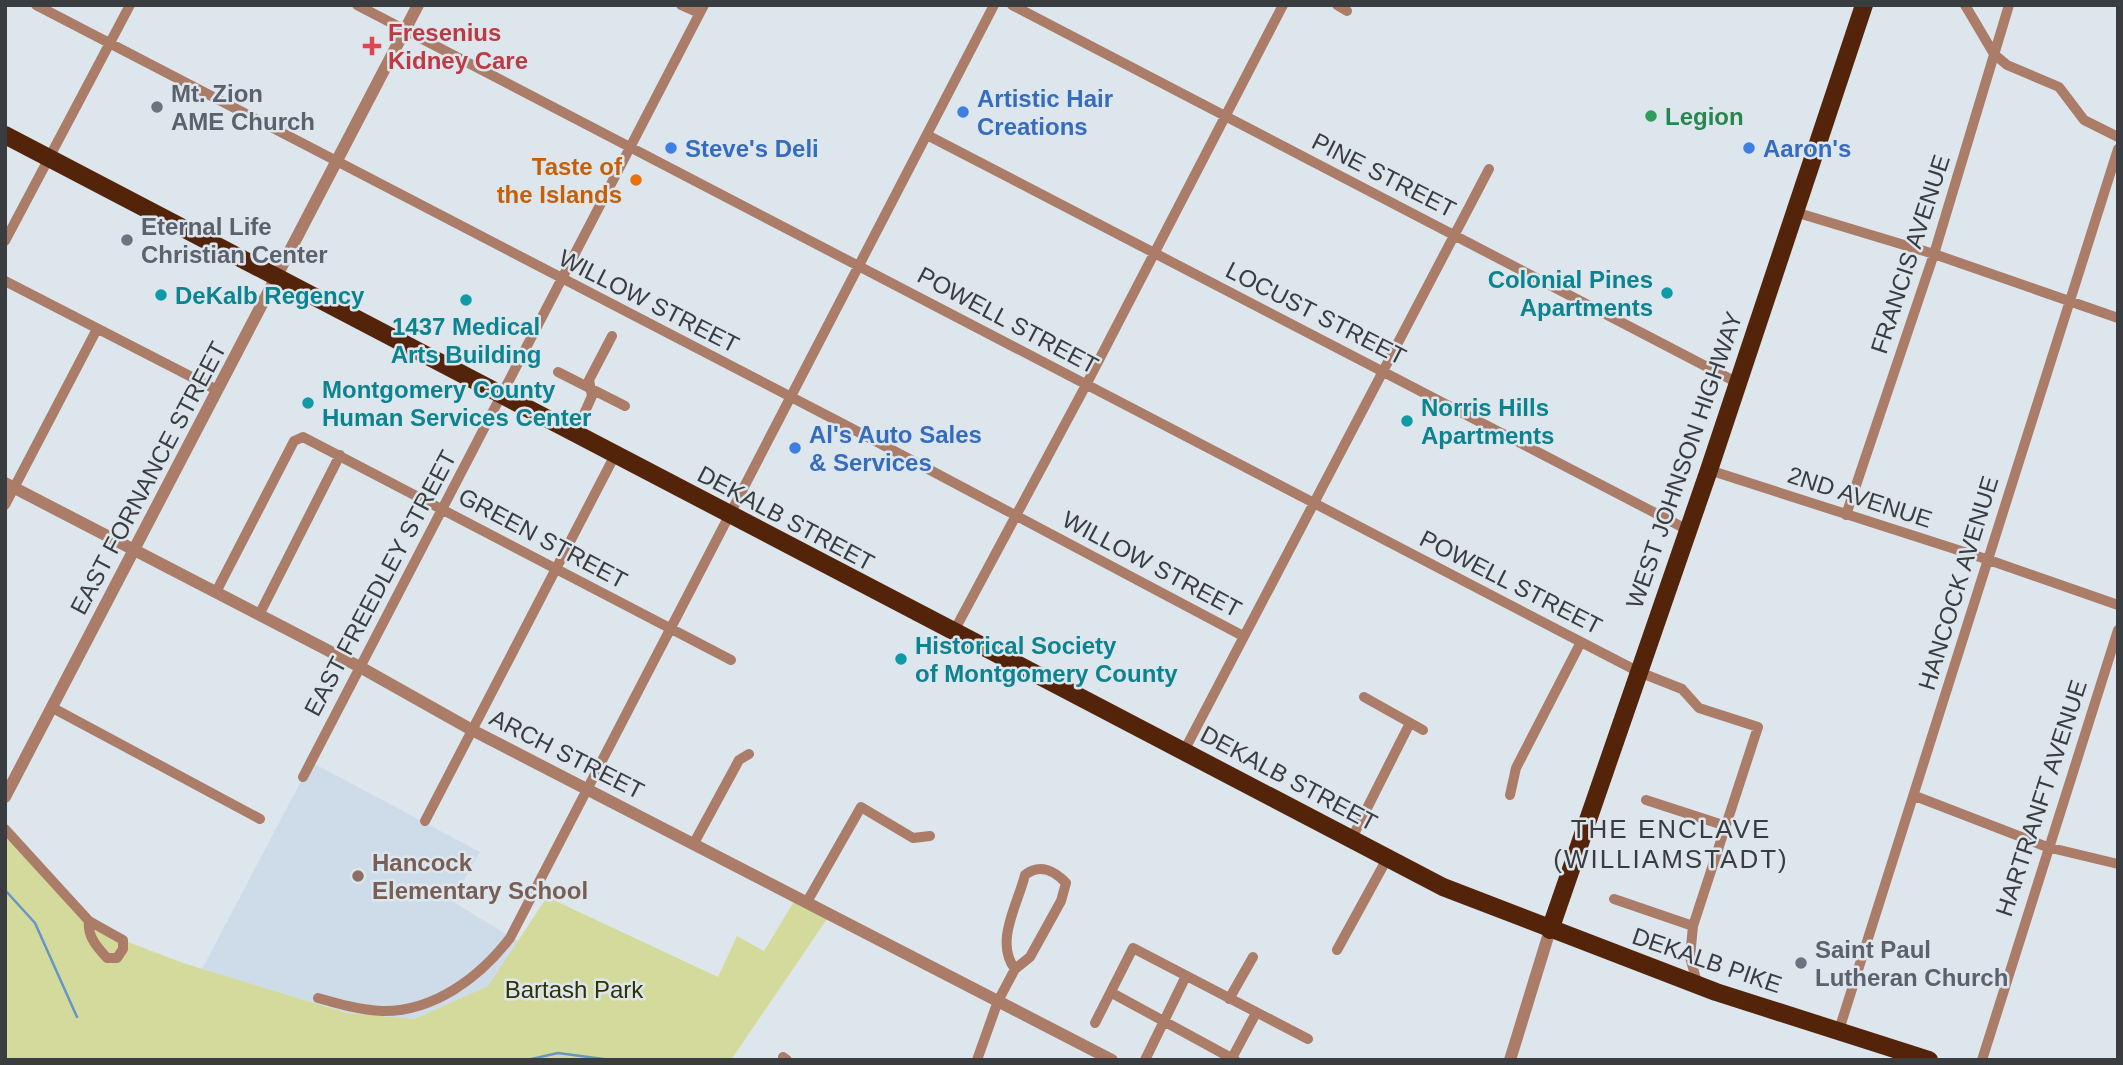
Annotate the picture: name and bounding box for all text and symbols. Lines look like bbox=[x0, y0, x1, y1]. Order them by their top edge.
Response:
place label: Fresenius Kidney Care bbox=[388, 19, 528, 74]
marker: Fresenius Kidney Care bbox=[362, 36, 382, 56]
place label: Mt. Zion AME Church bbox=[171, 80, 315, 135]
place label: Artistic Hair Creations bbox=[977, 85, 1113, 140]
marker: Mt. Zion AME Church bbox=[149, 99, 165, 115]
place label: Legion bbox=[1665, 103, 1744, 130]
marker: Artistic Hair Creations bbox=[955, 104, 971, 120]
marker: Legion bbox=[1643, 108, 1659, 124]
street label: PINE STREET bbox=[1308, 127, 1461, 223]
place label: Steve's Deli bbox=[685, 135, 819, 162]
place label: Aaron's bbox=[1763, 135, 1851, 162]
marker: Steve's Deli bbox=[663, 140, 679, 156]
marker: Aaron's bbox=[1741, 140, 1757, 156]
street label: FRANCIS AVENUE bbox=[1865, 151, 1955, 357]
place label: Taste of the Islands bbox=[497, 153, 623, 208]
marker: Taste of the Islands bbox=[628, 172, 644, 188]
place label: Eternal Life Christian Center bbox=[141, 213, 328, 268]
marker: Eternal Life Christian Center bbox=[119, 232, 135, 248]
street label: WILLOW STREET bbox=[554, 244, 744, 358]
street label: LOCUST STREET bbox=[1222, 256, 1411, 370]
street label: POWELL STREET bbox=[913, 261, 1103, 379]
place label: Colonial Pines Apartments bbox=[1488, 266, 1653, 321]
place label: DeKalb Regency bbox=[175, 282, 365, 309]
marker: Colonial Pines Apartments bbox=[1659, 285, 1675, 301]
marker: DeKalb Regency bbox=[153, 287, 169, 303]
marker: 1437 Medical Arts Building bbox=[458, 292, 474, 308]
street label: WEST JOHNSON HIGHWAY bbox=[1621, 308, 1747, 612]
place label: 1437 Medical Arts Building bbox=[391, 313, 541, 368]
street label: EAST FORNANCE STREET bbox=[65, 337, 232, 619]
place label: Montgomery County Human Services Center bbox=[322, 376, 591, 431]
place label: Norris Hills Apartments bbox=[1421, 394, 1554, 449]
marker: Montgomery County Human Services Center bbox=[300, 395, 316, 411]
marker: Norris Hills Apartments bbox=[1399, 413, 1415, 429]
place label: Al's Auto Sales & Services bbox=[809, 421, 982, 476]
marker: Al's Auto Sales & Services bbox=[787, 440, 803, 456]
street label: EAST FREEDLEY STREET bbox=[298, 445, 462, 720]
street label: DEKALB STREET bbox=[693, 460, 879, 576]
street label: 2ND AVENUE bbox=[1784, 461, 1936, 533]
street label: HANCOCK AVENUE bbox=[1913, 473, 2003, 693]
street label: GREEN STREET bbox=[454, 482, 632, 594]
street label: WILLOW STREET bbox=[1058, 505, 1246, 623]
street label: POWELL STREET bbox=[1416, 524, 1607, 640]
place label: Historical Society of Montgomery County bbox=[915, 632, 1178, 687]
marker: Historical Society of Montgomery County bbox=[893, 651, 909, 667]
street label: HARTRANFT AVENUE bbox=[1990, 677, 2092, 919]
street label: ARCH STREET bbox=[485, 704, 649, 805]
street label: DEKALB STREET bbox=[1196, 720, 1382, 836]
district label: THE ENCLAVE (WILLIAMSTADT) bbox=[1553, 814, 1789, 874]
place label: Hancock Elementary School bbox=[372, 849, 588, 904]
marker: Hancock Elementary School bbox=[350, 868, 366, 884]
street label: DEKALB PIKE bbox=[1629, 922, 1785, 998]
place label: Saint Paul Lutheran Church bbox=[1815, 936, 2008, 991]
marker: Saint Paul Lutheran Church bbox=[1793, 955, 1809, 971]
park label: Bartash Park bbox=[505, 976, 644, 1003]

